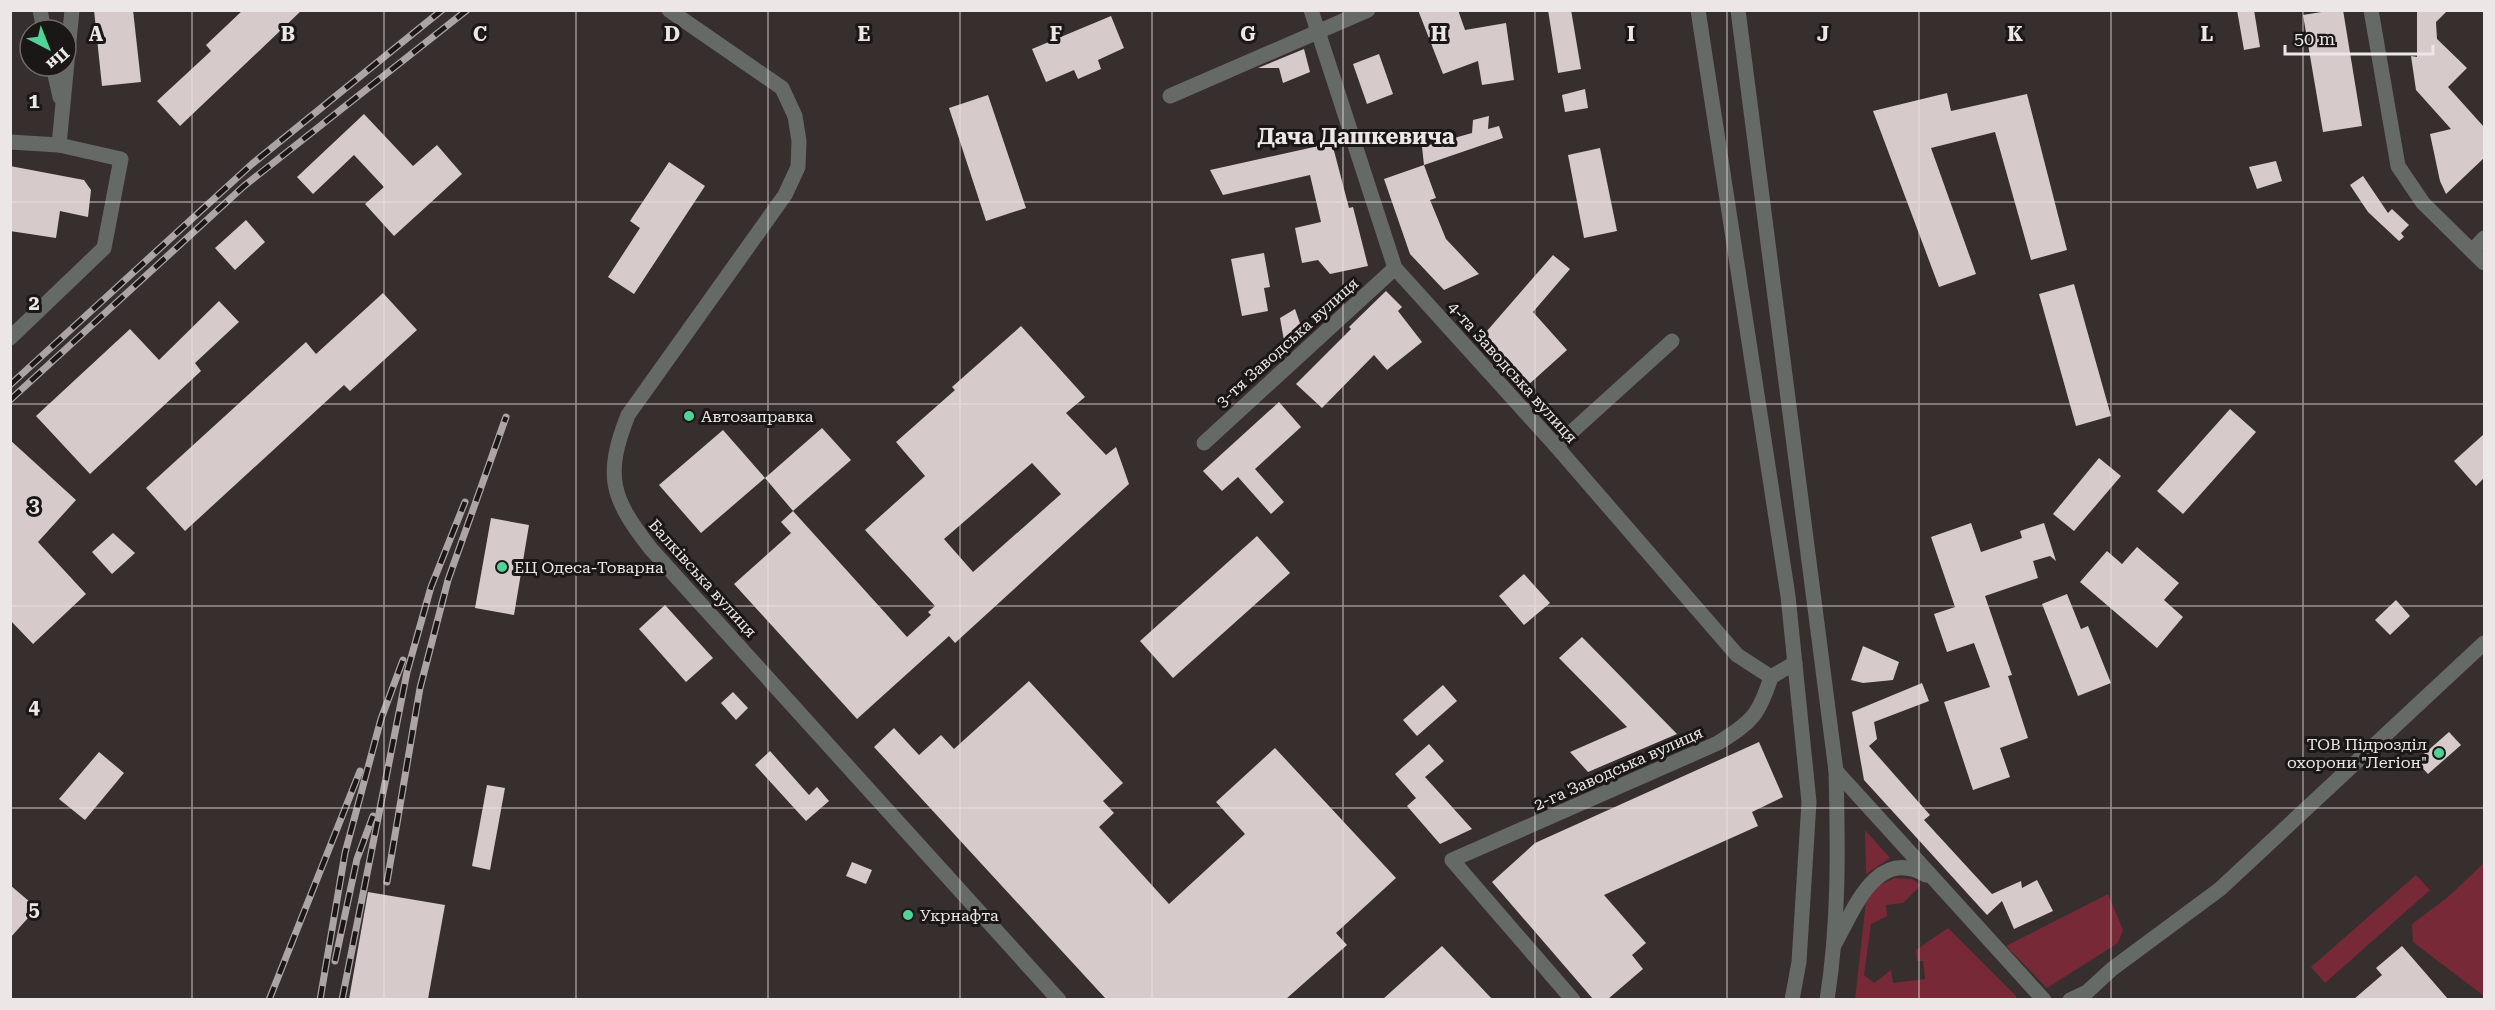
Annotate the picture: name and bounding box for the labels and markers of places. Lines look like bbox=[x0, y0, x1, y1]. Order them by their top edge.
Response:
place label: Автозаправка bbox=[701, 407, 814, 426]
marker: Автозаправка bbox=[682, 409, 696, 423]
place label: ЕЦ Одеса-Товарна bbox=[514, 558, 664, 577]
marker: ЕЦ Одеса-Товарна bbox=[495, 560, 509, 574]
place label: ТОВ Підрозділ охорони "Легіон" bbox=[2287, 735, 2427, 772]
marker: ТОВ Підрозділ охорони "Легіон" bbox=[2432, 746, 2446, 760]
place label: Укрнафта bbox=[920, 906, 999, 925]
marker: Укрнафта bbox=[901, 908, 915, 922]

